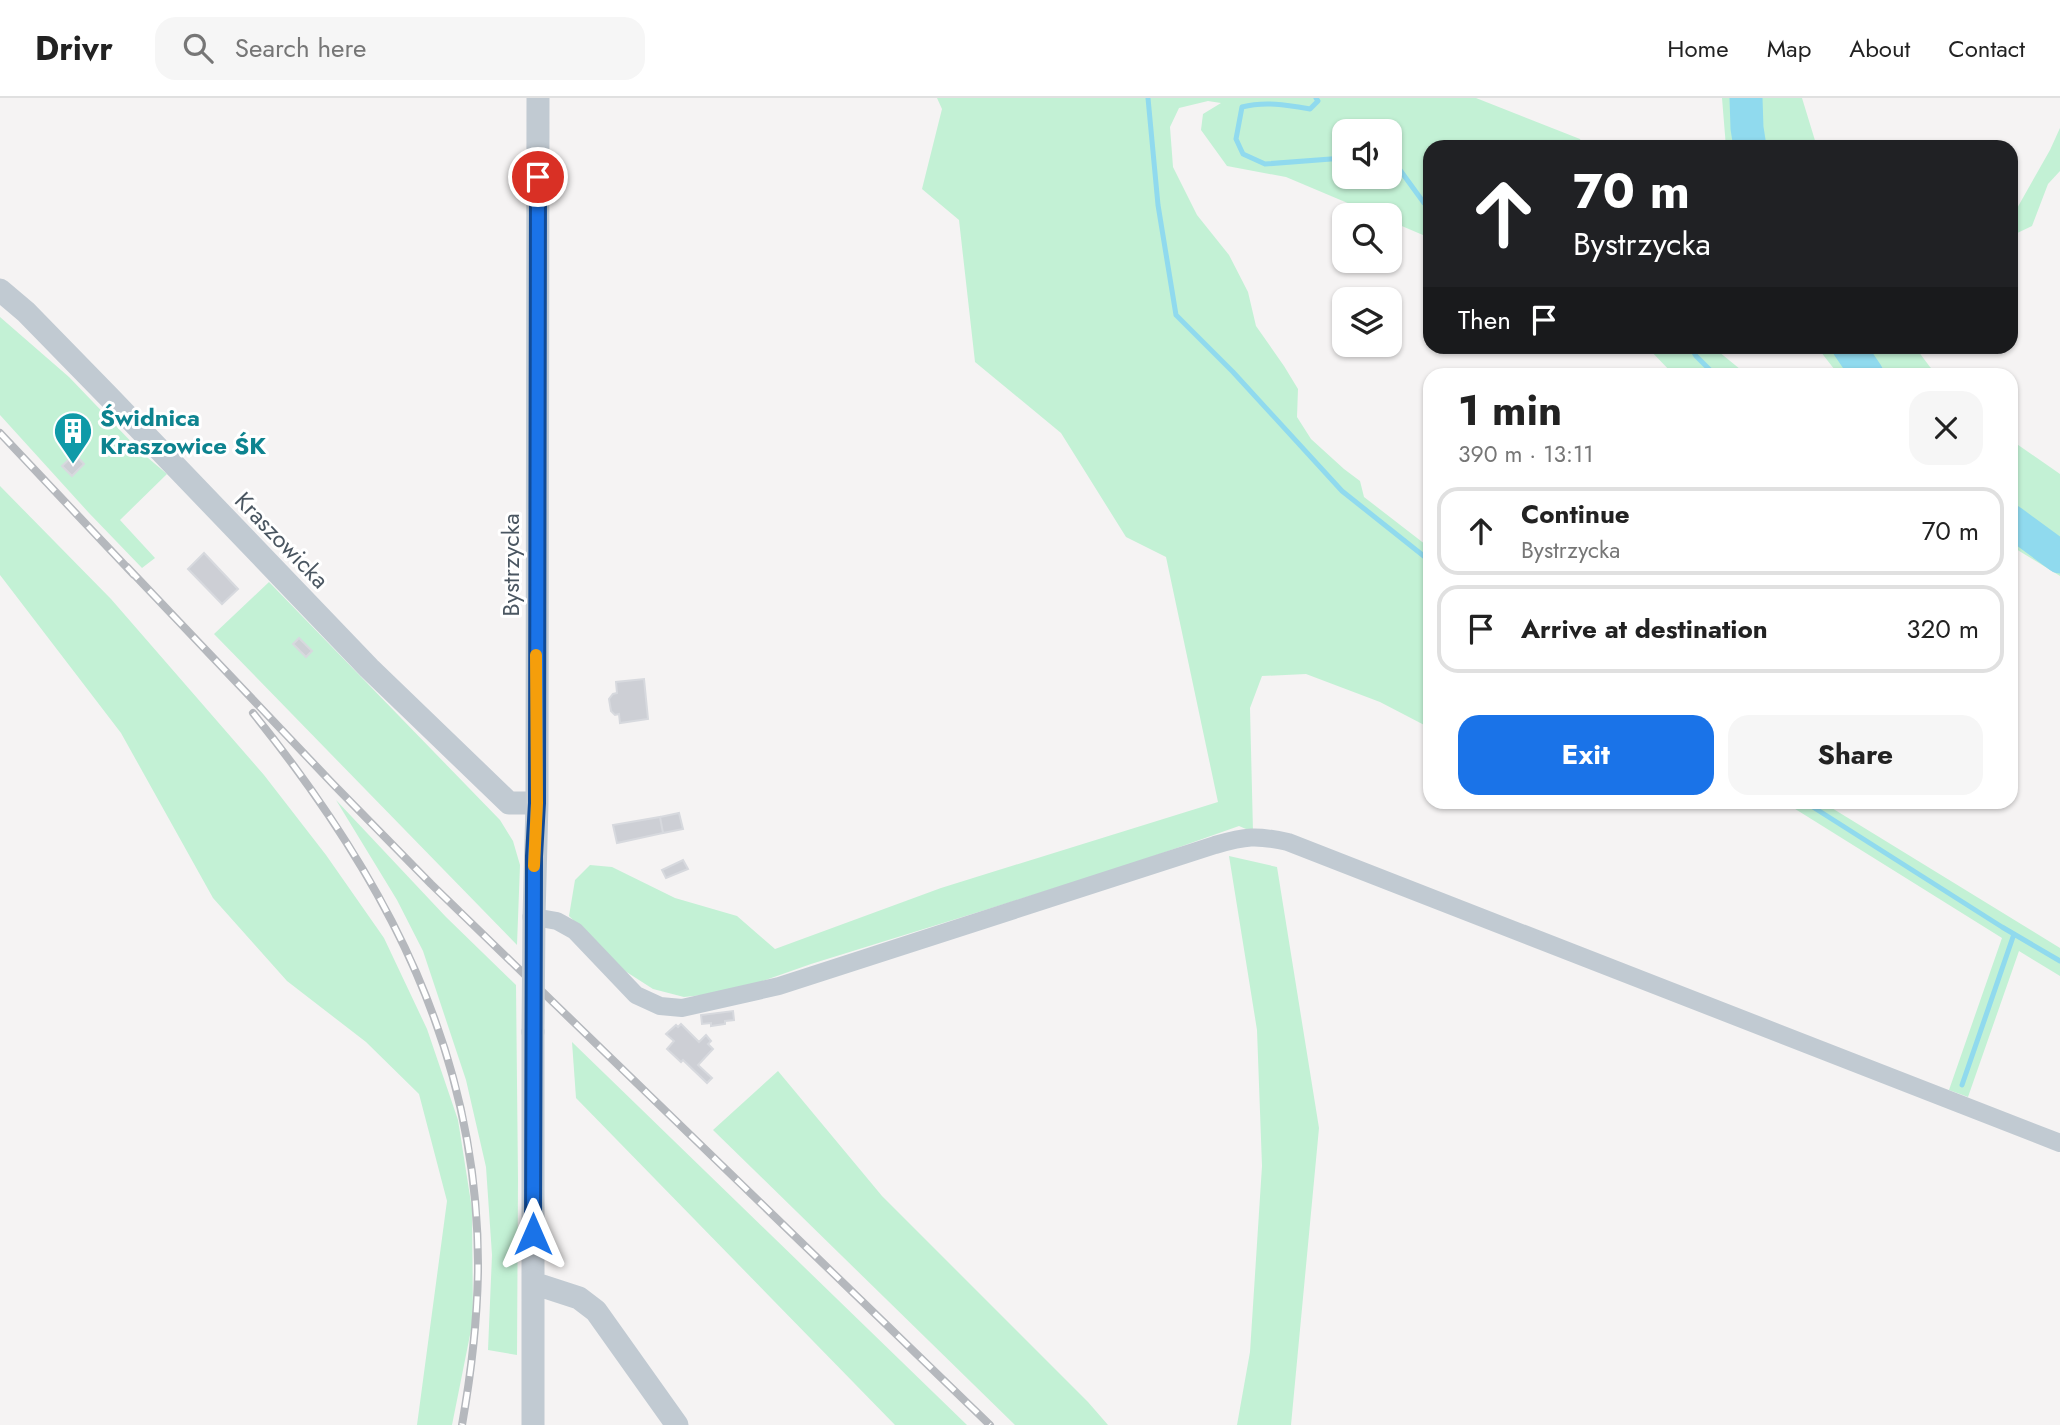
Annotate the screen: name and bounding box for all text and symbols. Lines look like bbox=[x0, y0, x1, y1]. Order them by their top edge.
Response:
search box bbox=[155, 17, 645, 80]
text: Drivr bbox=[35, 25, 113, 72]
icon: search bbox=[179, 29, 217, 67]
text: Search here bbox=[235, 29, 366, 67]
text: Home bbox=[1667, 31, 1729, 66]
text: Map bbox=[1767, 31, 1811, 66]
text: About bbox=[1849, 31, 1910, 66]
text: Contact bbox=[1948, 31, 2025, 66]
map controls bbox=[1332, 119, 1402, 357]
button: sound bbox=[1332, 119, 1402, 189]
pin bbox=[508, 147, 568, 207]
text: 70 m bbox=[1573, 156, 1690, 226]
icon: arrive bbox=[519, 158, 557, 196]
icon: ahead bbox=[1458, 168, 1549, 259]
button: search bbox=[1332, 203, 1402, 273]
text: Bystrzycka bbox=[1573, 221, 1711, 267]
button: layers bbox=[1332, 287, 1402, 357]
text: Then bbox=[1458, 301, 1511, 339]
icon: arrive bbox=[1525, 301, 1563, 339]
text: 1 min bbox=[1458, 380, 1562, 441]
button: close bbox=[1909, 391, 1983, 465]
place label: Świdnica Kraszowice ŚK bbox=[100, 400, 266, 463]
building icon: Świdnica Kraszowice ŚK bbox=[52, 410, 94, 465]
text: 390 m · 13:11 bbox=[1458, 437, 1594, 471]
street label: Kraszowicka bbox=[227, 484, 337, 596]
text: Continue bbox=[1521, 495, 1630, 533]
icon: ahead bbox=[1462, 512, 1500, 550]
text: 70 m bbox=[1922, 512, 1979, 550]
street label: Bystrzycka bbox=[493, 513, 528, 617]
text: Bystrzycka bbox=[1521, 533, 1620, 567]
icon: arrive bbox=[1462, 610, 1500, 648]
text: Arrive at destination bbox=[1521, 610, 1768, 648]
text: 320 m bbox=[1906, 610, 1979, 648]
button: Exit bbox=[1458, 715, 1714, 795]
button: Share bbox=[1728, 715, 1983, 795]
position arrow bbox=[496, 1197, 570, 1271]

